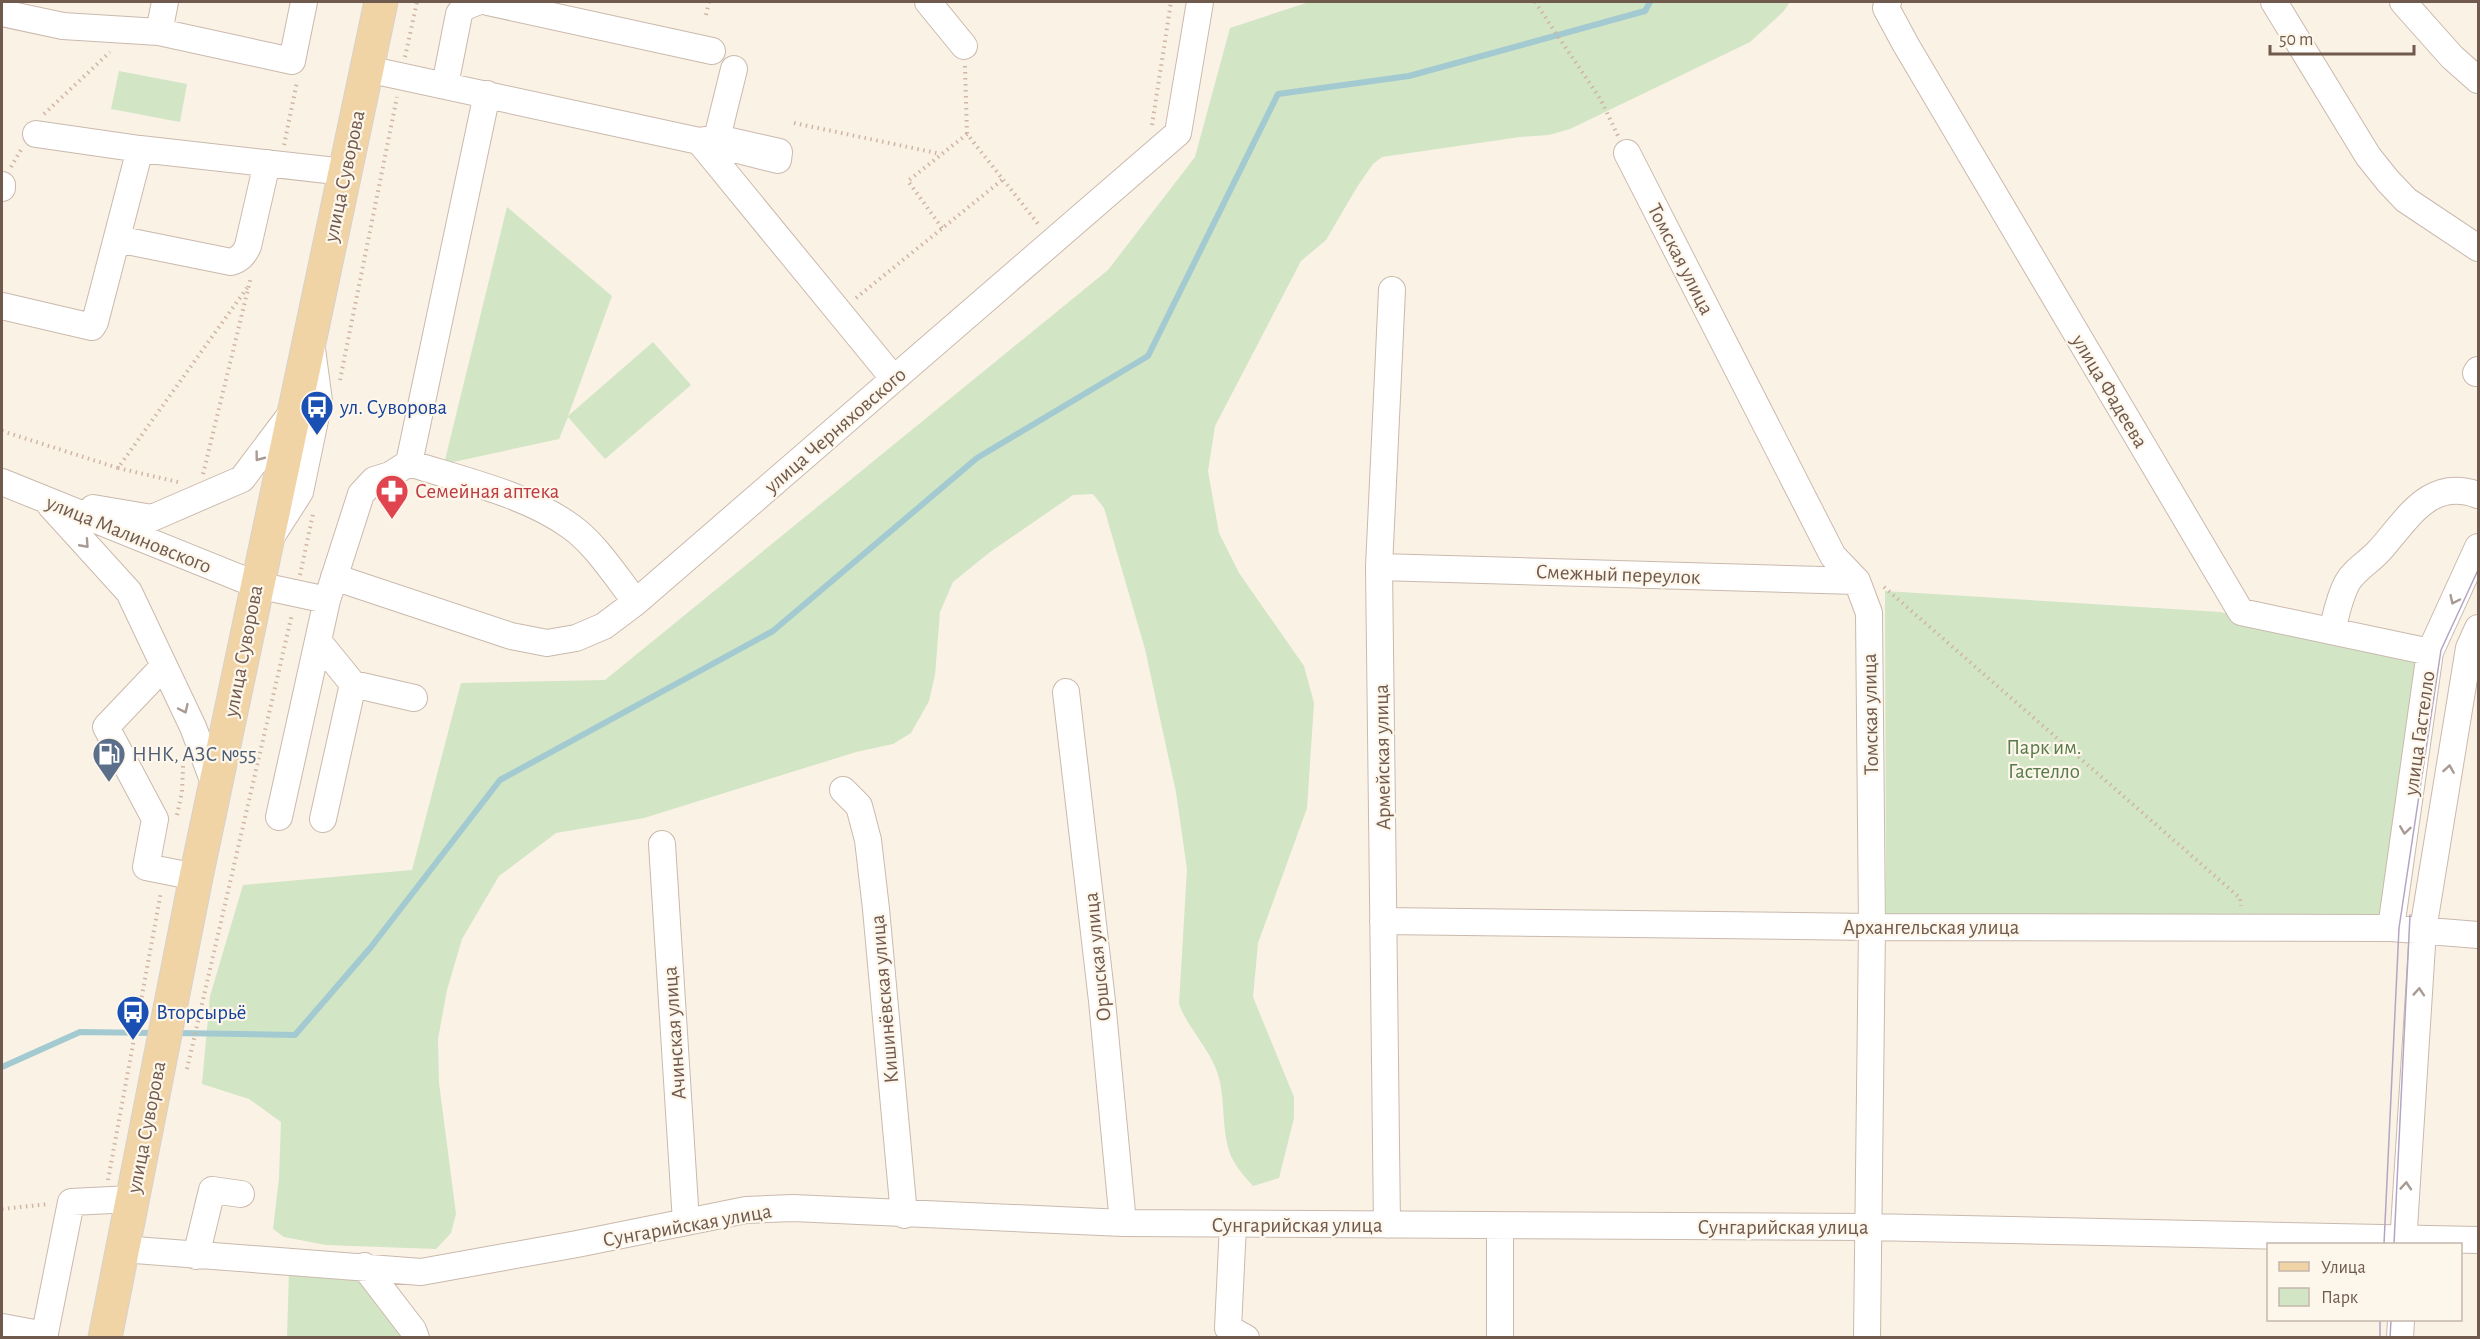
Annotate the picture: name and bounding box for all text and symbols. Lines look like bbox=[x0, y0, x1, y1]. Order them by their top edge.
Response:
scale bar bbox=[2270, 18, 2414, 56]
text: 50 m bbox=[2279, 31, 2313, 49]
street label: улица Суворова bbox=[320, 108, 369, 245]
street label: Томская улица bbox=[1644, 200, 1718, 318]
street label: улица Фадеева bbox=[2067, 330, 2152, 452]
street label: улица Черняховского bbox=[760, 364, 910, 498]
bus stop icon: ул. Суворова bbox=[299, 389, 335, 436]
place label: ул. Суворова bbox=[339, 397, 447, 418]
one-way arrow bbox=[255, 450, 266, 461]
pharmacy icon: Семейная аптека bbox=[374, 473, 410, 520]
place label: Семейная аптека bbox=[415, 481, 560, 502]
street label: улица Малиновского bbox=[42, 491, 214, 577]
one-way arrow bbox=[78, 537, 89, 547]
street label: Смежный переулок bbox=[1535, 561, 1701, 588]
street label: улица Суворова bbox=[220, 583, 267, 720]
one-way arrow bbox=[2449, 594, 2461, 605]
street label: Томская улица bbox=[1859, 653, 1882, 775]
street label: улица Гастелло bbox=[2400, 669, 2439, 798]
street label: Армейская улица bbox=[1371, 683, 1394, 830]
one-way arrow bbox=[177, 703, 189, 714]
fuel station icon: ННК, АЗС №55 bbox=[91, 736, 127, 783]
park label: Парк им. Гастелло bbox=[2006, 737, 2082, 782]
place label: ННК, АЗС №55 bbox=[132, 744, 257, 765]
one-way arrow bbox=[2443, 764, 2455, 774]
one-way arrow bbox=[2399, 826, 2412, 835]
street label: Оршская улица bbox=[1080, 891, 1115, 1023]
street label: Кишинёвская улица bbox=[867, 913, 902, 1084]
street label: Архангельская улица bbox=[1843, 917, 2020, 938]
street label: Ачинская улица bbox=[659, 965, 690, 1100]
one-way arrow bbox=[2412, 987, 2425, 996]
bus stop icon: Вторсырьё bbox=[115, 994, 151, 1041]
place label: Вторсырьё bbox=[156, 1002, 246, 1023]
street label: улица Суворова bbox=[123, 1059, 170, 1196]
one-way arrow bbox=[2400, 1182, 2413, 1191]
street label: Сунгарийская улица bbox=[601, 1200, 774, 1251]
street label: Сунгарийская улица bbox=[1211, 1215, 1383, 1236]
street label: Сунгарийская улица bbox=[1697, 1217, 1869, 1238]
legend bbox=[2267, 1243, 2462, 1321]
text: Улица bbox=[2321, 1259, 2366, 1277]
text: Парк bbox=[2321, 1289, 2359, 1307]

